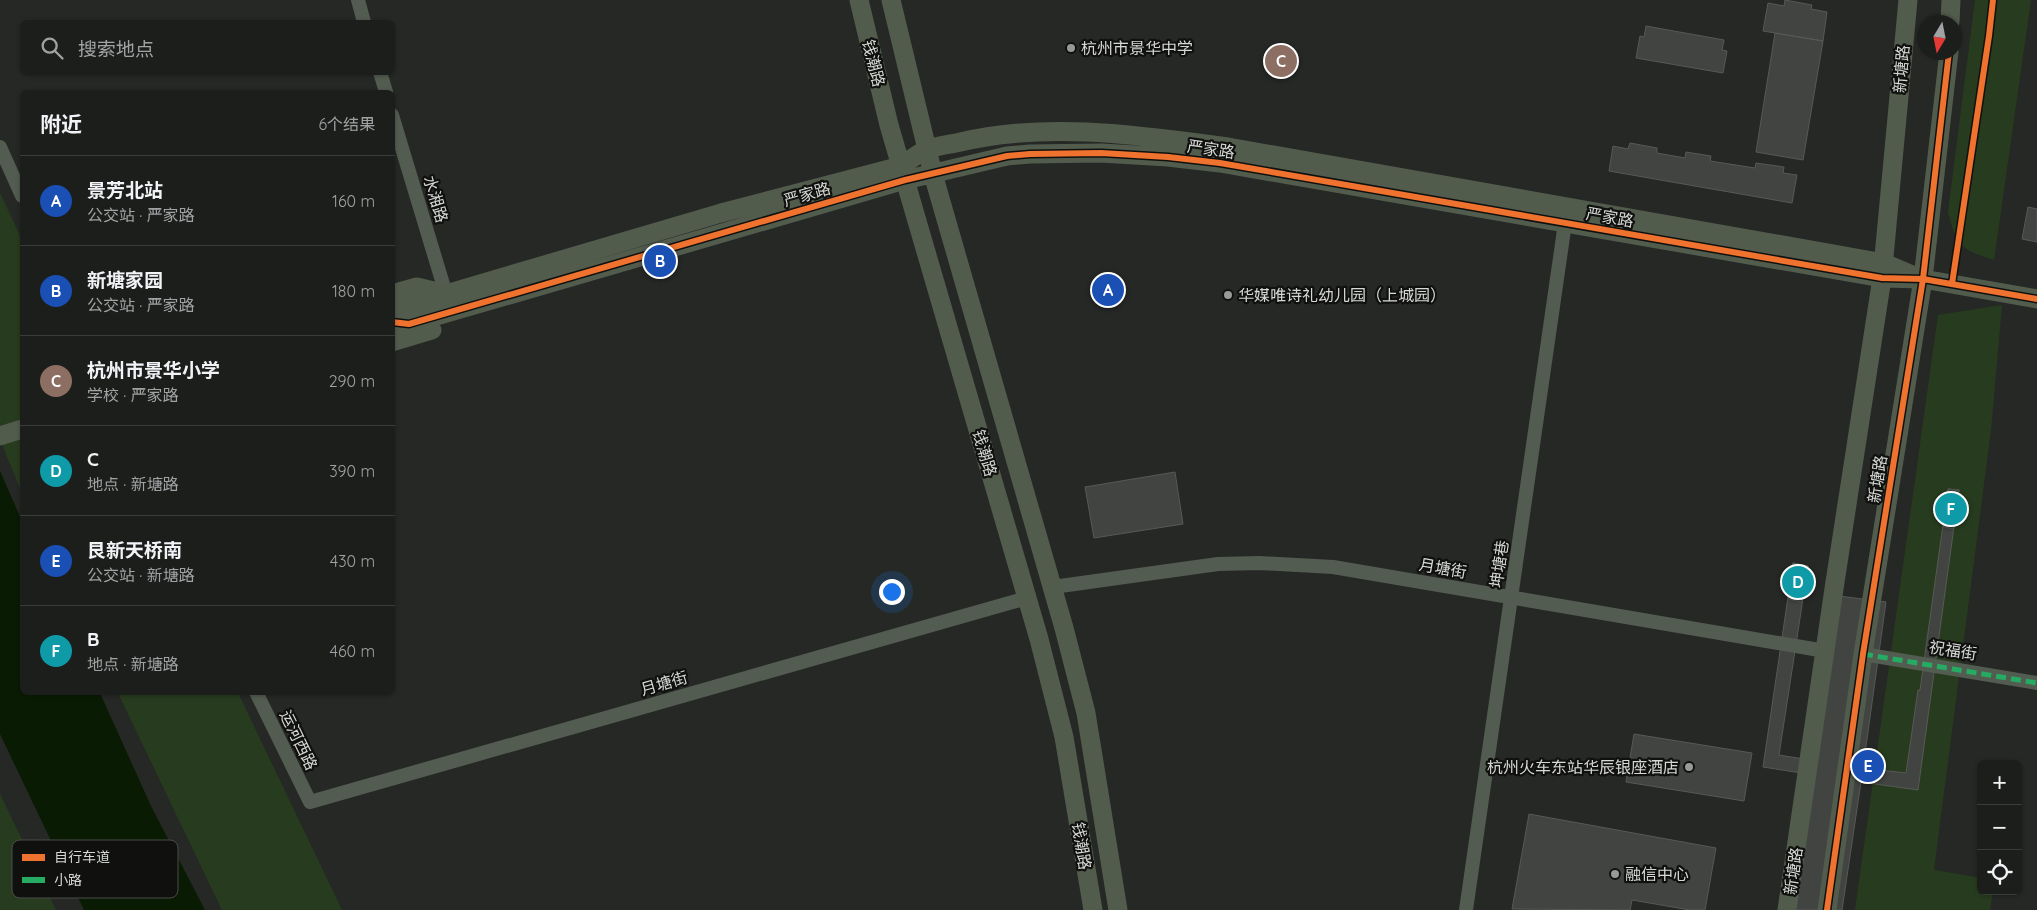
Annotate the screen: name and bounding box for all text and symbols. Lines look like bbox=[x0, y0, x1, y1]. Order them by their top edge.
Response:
north arrow bbox=[1917, 15, 1962, 60]
search box bbox=[20, 20, 395, 75]
icon: search bbox=[38, 34, 66, 62]
text: 搜索地点 bbox=[78, 37, 154, 61]
street label: 钱潮路 bbox=[858, 37, 890, 89]
place label: 杭州市景华中学 bbox=[1081, 38, 1193, 58]
marker: 杭州市景华中学 bbox=[1065, 42, 1077, 54]
pin: C bbox=[1265, 42, 1297, 80]
street label: 新塘路 bbox=[1889, 44, 1913, 94]
text: 附近 bbox=[40, 111, 82, 137]
text: 6个结果 bbox=[318, 114, 375, 134]
street label: 严家路 bbox=[1186, 136, 1236, 162]
street label: 水湘路 bbox=[419, 173, 453, 225]
text: 景芳北站 bbox=[87, 178, 163, 202]
street label: 严家路 bbox=[781, 178, 833, 210]
text: A bbox=[51, 191, 61, 211]
text: 160 m bbox=[332, 191, 375, 211]
street label: 严家路 bbox=[1585, 203, 1635, 231]
text: 公交站 · 严家路 bbox=[87, 205, 195, 225]
pin: B bbox=[644, 242, 676, 280]
text: 新塘家园 bbox=[87, 268, 163, 292]
pin: A bbox=[1092, 271, 1124, 309]
text: B bbox=[51, 281, 61, 301]
text: 180 m bbox=[332, 281, 375, 301]
place label: 华媒唯诗礼幼儿园（上城园） bbox=[1238, 285, 1446, 305]
marker: 华媒唯诗礼幼儿园（上城园） bbox=[1222, 289, 1234, 301]
text: 公交站 · 严家路 bbox=[87, 295, 195, 315]
text: 杭州市景华小学 bbox=[87, 358, 220, 382]
text: C bbox=[51, 371, 61, 391]
text: 290 m bbox=[329, 371, 375, 391]
text: 学校 · 严家路 bbox=[87, 385, 179, 405]
street label: 钱潮路 bbox=[969, 427, 1001, 479]
text: C bbox=[87, 447, 99, 471]
street label: 新塘路 bbox=[1863, 454, 1891, 504]
text: D bbox=[50, 461, 62, 481]
text: 390 m bbox=[329, 461, 375, 481]
text: 地点 · 新塘路 bbox=[87, 474, 179, 494]
pin: F bbox=[1935, 490, 1967, 528]
text: 艮新天桥南 bbox=[87, 538, 182, 562]
street label: 坤塘巷 bbox=[1486, 539, 1512, 589]
text: E bbox=[51, 551, 61, 571]
text: 430 m bbox=[330, 551, 375, 571]
street label: 月塘街 bbox=[1418, 554, 1468, 582]
pin: D bbox=[1782, 563, 1814, 601]
text: 公交站 · 新塘路 bbox=[87, 565, 195, 585]
your location bbox=[879, 579, 905, 605]
text: B bbox=[87, 627, 99, 651]
street label: 祝福街 bbox=[1928, 636, 1978, 664]
text: F bbox=[52, 641, 61, 661]
text: 460 m bbox=[329, 641, 375, 661]
text: 地点 · 新塘路 bbox=[87, 654, 179, 674]
street label: 月塘街 bbox=[638, 667, 690, 699]
street label: 运河西路 bbox=[276, 707, 322, 773]
pin: E bbox=[1852, 747, 1884, 785]
place label: 杭州火车东站华辰银座酒店 bbox=[1487, 757, 1679, 777]
map controls bbox=[1977, 760, 2022, 895]
button: + bbox=[1977, 760, 2022, 805]
marker: 杭州火车东站华辰银座酒店 bbox=[1683, 761, 1695, 773]
button: − bbox=[1977, 805, 2022, 850]
street label: 钱潮路 bbox=[1068, 821, 1096, 871]
legend bbox=[12, 840, 178, 898]
street label: 新塘路 bbox=[1780, 846, 1806, 896]
text: 自行车道 bbox=[54, 848, 110, 866]
button: locate bbox=[1977, 850, 2022, 895]
place label: 融信中心 bbox=[1625, 864, 1689, 884]
marker: 融信中心 bbox=[1609, 868, 1621, 880]
text: 小路 bbox=[54, 871, 82, 889]

